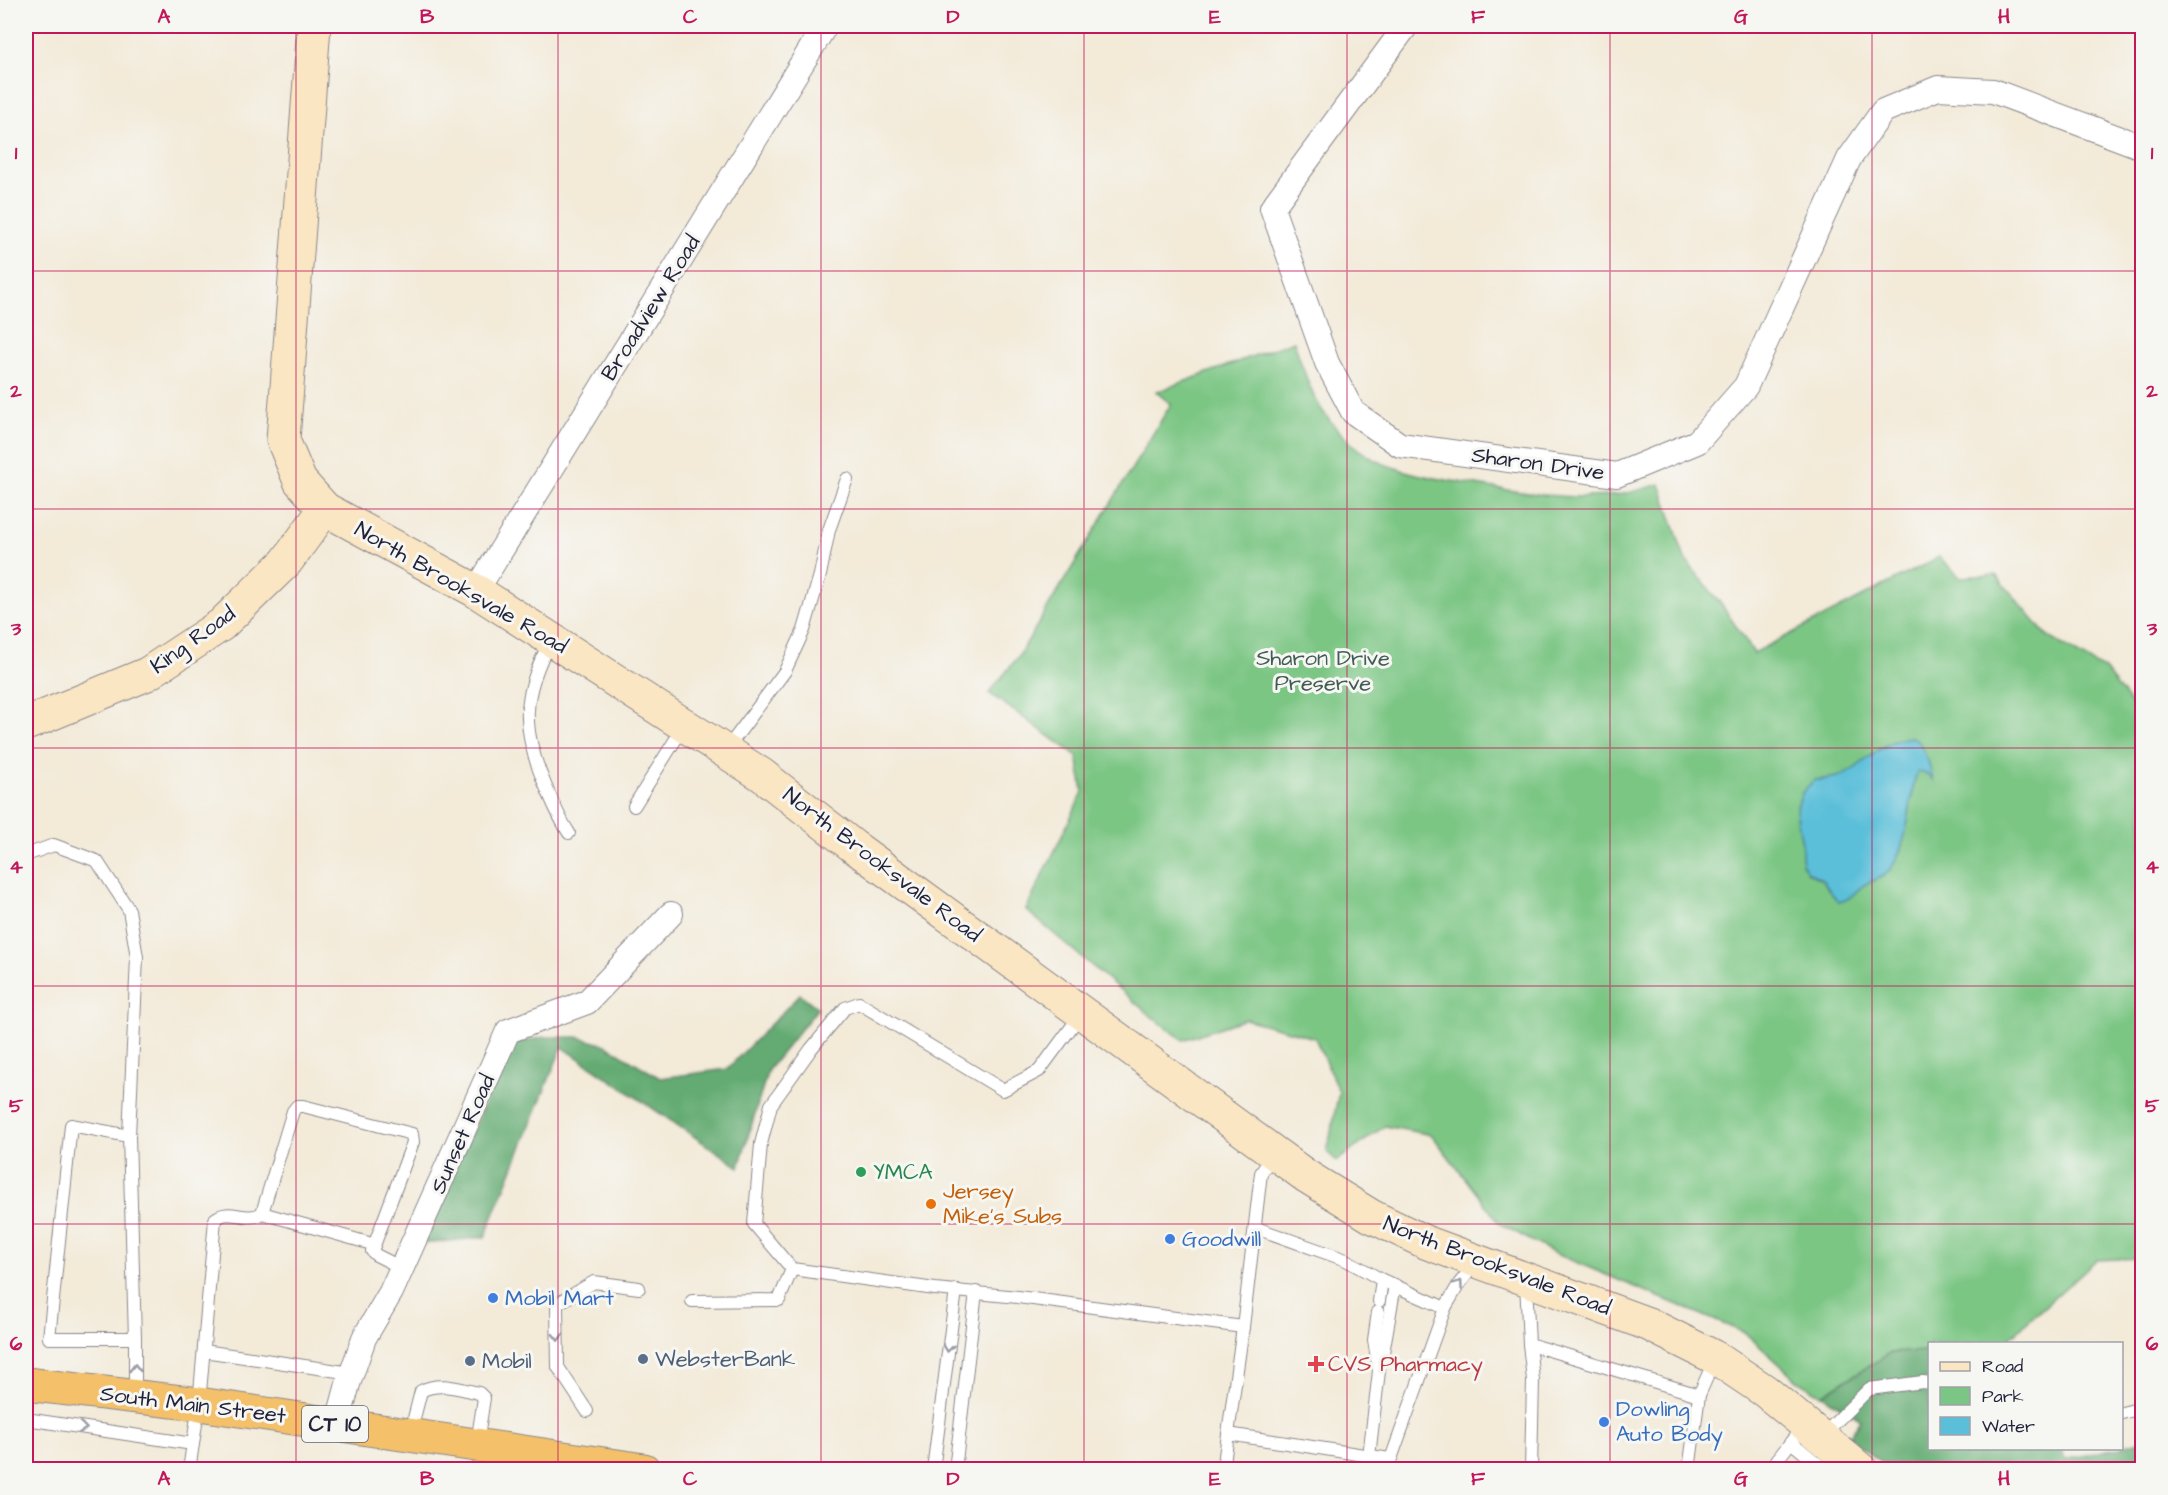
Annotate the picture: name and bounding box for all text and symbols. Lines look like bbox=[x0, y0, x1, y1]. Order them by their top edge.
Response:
text: A bbox=[158, 3, 171, 31]
text: B bbox=[420, 3, 435, 31]
text: C bbox=[683, 3, 698, 31]
text: D bbox=[947, 3, 960, 31]
text: E bbox=[1209, 3, 1221, 31]
text: F bbox=[1471, 3, 1486, 31]
text: G bbox=[1734, 3, 1748, 31]
text: H bbox=[1998, 3, 2010, 31]
text: 1 bbox=[15, 139, 18, 167]
text: 1 bbox=[2151, 139, 2154, 167]
street label: Broadview Road bbox=[594, 229, 708, 387]
text: 2 bbox=[9, 377, 22, 405]
text: 2 bbox=[2145, 377, 2158, 405]
street label: Sharon Drive bbox=[1470, 439, 1606, 489]
street label: North Brooksvale Road bbox=[349, 514, 573, 662]
street label: King Road bbox=[144, 599, 242, 682]
text: 3 bbox=[10, 615, 22, 643]
text: 3 bbox=[2146, 615, 2158, 643]
park label: Sharon Drive Preserve bbox=[1256, 643, 1390, 699]
street label: North Brooksvale Road bbox=[776, 780, 988, 950]
text: 4 bbox=[9, 853, 23, 881]
text: 4 bbox=[2145, 853, 2159, 881]
street label: Sunset Road bbox=[423, 1069, 503, 1199]
text: 5 bbox=[9, 1092, 24, 1120]
text: 5 bbox=[2145, 1092, 2160, 1120]
place label: YMCA bbox=[873, 1157, 933, 1188]
marker: YMCA bbox=[854, 1165, 868, 1179]
place label: Jersey Mike's Subs bbox=[943, 1176, 1062, 1232]
marker: Jersey Mike's Subs bbox=[924, 1197, 938, 1211]
street label: North Brooksvale Road bbox=[1379, 1208, 1615, 1324]
place label: Goodwill bbox=[1182, 1224, 1261, 1255]
marker: Goodwill bbox=[1163, 1232, 1177, 1246]
one-way arrow bbox=[1452, 1280, 1463, 1291]
place label: Mobil Mart bbox=[505, 1283, 614, 1314]
marker: Mobil Mart bbox=[486, 1291, 500, 1305]
text: 6 bbox=[10, 1330, 23, 1358]
text: 6 bbox=[2146, 1330, 2159, 1358]
one-way arrow bbox=[551, 1332, 564, 1341]
legend bbox=[1928, 1342, 2123, 1450]
one-way arrow bbox=[942, 1343, 955, 1353]
place label: WebsterBank bbox=[655, 1344, 796, 1375]
place label: Mobil bbox=[482, 1346, 532, 1377]
place label: CVS Pharmacy bbox=[1328, 1349, 1483, 1381]
marker: WebsterBank bbox=[636, 1352, 650, 1366]
marker: Mobil bbox=[463, 1354, 477, 1368]
text: Road bbox=[1982, 1354, 2023, 1379]
marker: CVS Pharmacy bbox=[1309, 1357, 1323, 1371]
one-way arrow bbox=[129, 1364, 141, 1373]
street label: South Main Street bbox=[98, 1378, 288, 1432]
text: Park bbox=[1982, 1384, 2024, 1409]
place label: Dowling Auto Body bbox=[1616, 1394, 1723, 1451]
road number: CT 10 bbox=[302, 1406, 368, 1442]
text: Water bbox=[1982, 1414, 2035, 1439]
marker: Dowling Auto Body bbox=[1597, 1415, 1611, 1429]
one-way arrow bbox=[79, 1421, 88, 1433]
text: A bbox=[158, 1465, 171, 1493]
text: B bbox=[420, 1465, 435, 1493]
text: C bbox=[683, 1465, 698, 1493]
text: D bbox=[947, 1465, 960, 1493]
text: E bbox=[1209, 1465, 1221, 1493]
text: F bbox=[1471, 1465, 1486, 1493]
text: G bbox=[1734, 1465, 1748, 1493]
text: H bbox=[1998, 1465, 2010, 1493]

